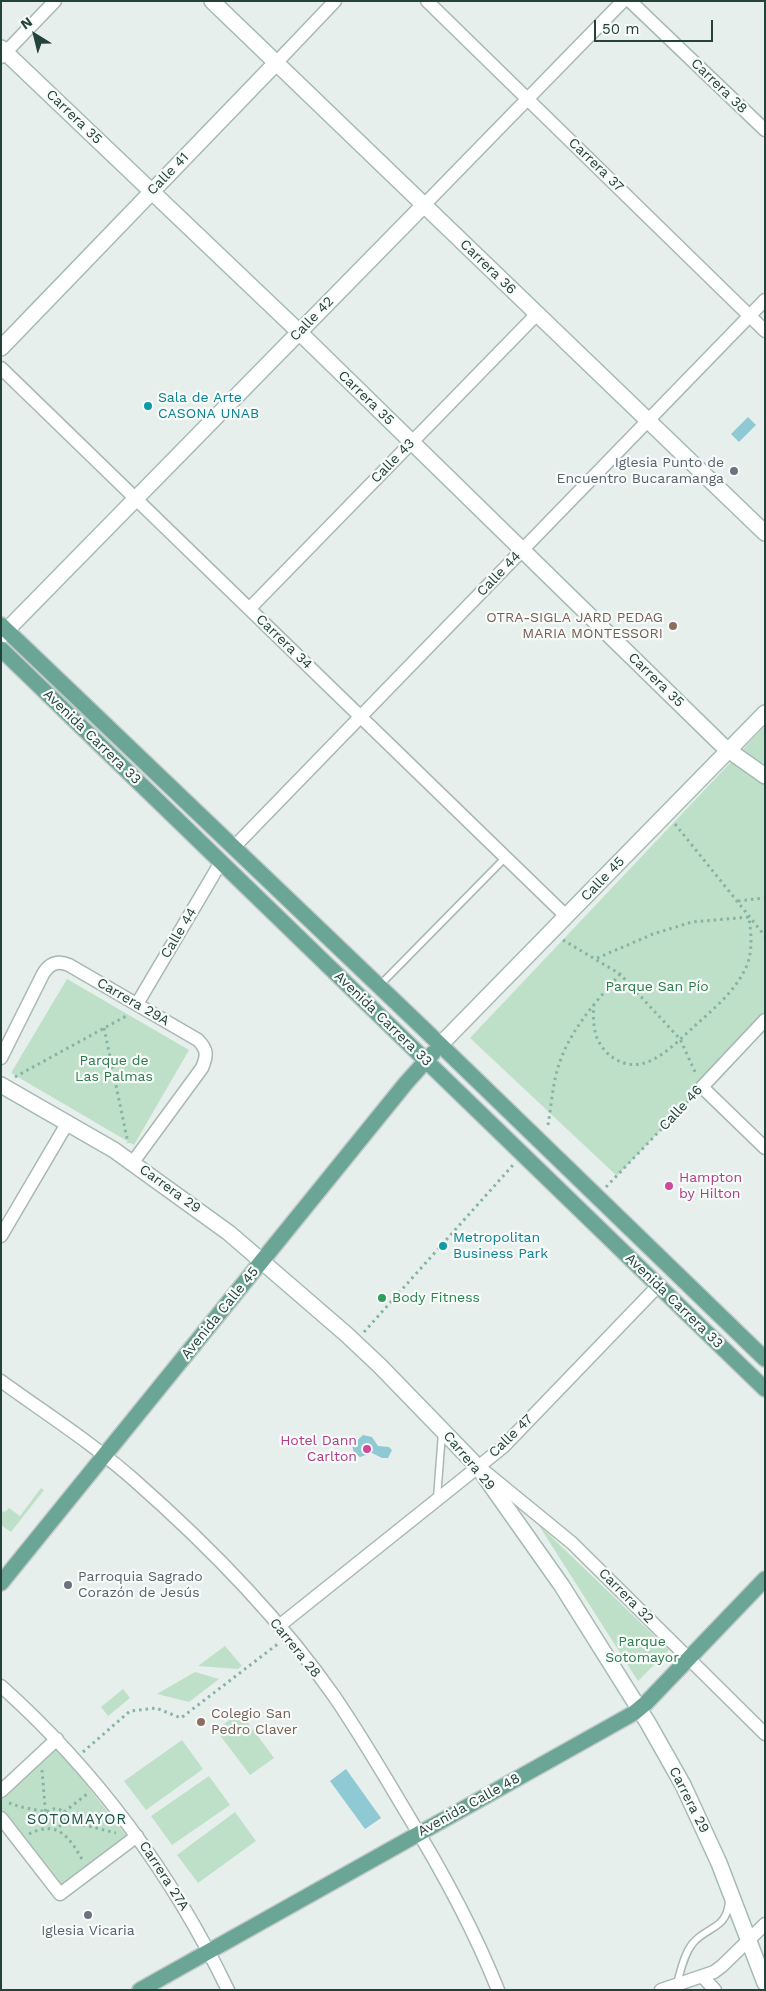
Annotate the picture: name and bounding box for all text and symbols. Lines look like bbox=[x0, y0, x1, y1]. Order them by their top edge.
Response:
north arrow bbox=[10, 10, 60, 60]
scale bar bbox=[596, 10, 715, 42]
text: N bbox=[17, 13, 35, 32]
text: 50 m bbox=[602, 20, 639, 38]
street label: Carrera 38 bbox=[687, 55, 751, 117]
street label: Carrera 35 bbox=[43, 86, 105, 148]
street label: Carrera 37 bbox=[565, 134, 627, 196]
street label: Calle 41 bbox=[144, 149, 192, 199]
street label: Carrera 36 bbox=[456, 236, 520, 298]
street label: Calle 42 bbox=[287, 293, 337, 345]
street label: Carrera 35 bbox=[335, 367, 397, 429]
place label: Sala de Arte CASONA UNAB bbox=[158, 390, 259, 422]
marker: Sala de Arte CASONA UNAB bbox=[142, 400, 154, 412]
street label: Calle 43 bbox=[368, 435, 418, 487]
place label: Iglesia Punto de Encuentro Bucaramanga bbox=[556, 455, 724, 488]
marker: Iglesia Punto de Encuentro Bucaramanga bbox=[728, 465, 740, 477]
street label: Calle 44 bbox=[473, 548, 525, 600]
place label: OTRA-SIGLA JARD PEDAG MARIA MONTESSORI bbox=[486, 610, 663, 642]
street label: Carrera 34 bbox=[252, 611, 316, 673]
marker: OTRA-SIGLA JARD PEDAG MARIA MONTESSORI bbox=[667, 620, 679, 632]
street label: Carrera 35 bbox=[625, 649, 687, 711]
street label: Avenida Carrera 33 bbox=[40, 686, 144, 788]
street label: Calle 45 bbox=[578, 853, 628, 905]
street label: Calle 44 bbox=[157, 905, 201, 961]
street label: Avenida Carrera 33 bbox=[331, 968, 435, 1070]
street label: Carrera 29A bbox=[94, 974, 172, 1030]
park label: Parque San Pío bbox=[605, 979, 709, 995]
park label: Parque de Las Palmas bbox=[75, 1053, 153, 1086]
street label: Calle 46 bbox=[656, 1082, 706, 1134]
street label: Carrera 29 bbox=[136, 1161, 204, 1217]
place label: Hampton by Hilton bbox=[679, 1170, 742, 1202]
marker: Hampton by Hilton bbox=[663, 1180, 675, 1192]
place label: Metropolitan Business Park bbox=[453, 1230, 548, 1262]
marker: Metropolitan Business Park bbox=[437, 1240, 449, 1252]
street label: Avenida Carrera 33 bbox=[622, 1250, 726, 1352]
street label: Avenida Calle 45 bbox=[178, 1264, 262, 1362]
place label: Body Fitness bbox=[392, 1290, 480, 1306]
marker: Body Fitness bbox=[376, 1292, 388, 1304]
street label: Calle 47 bbox=[486, 1411, 536, 1461]
street label: Carrera 29 bbox=[439, 1428, 499, 1494]
place label: Hotel Dann Carlton bbox=[280, 1433, 357, 1465]
marker: Hotel Dann Carlton bbox=[361, 1443, 373, 1455]
street label: Carrera 32 bbox=[595, 1565, 657, 1627]
place label: Parroquia Sagrado Corazón de Jesús bbox=[78, 1569, 203, 1601]
marker: Parroquia Sagrado Corazón de Jesús bbox=[62, 1579, 74, 1591]
street label: Carrera 28 bbox=[266, 1615, 324, 1681]
park label: Parque Sotomayor bbox=[605, 1634, 679, 1666]
place label: Colegio San Pedro Claver bbox=[211, 1706, 298, 1738]
marker: Colegio San Pedro Claver bbox=[195, 1716, 207, 1728]
street label: Carrera 29 bbox=[665, 1764, 713, 1836]
street label: Avenida Calle 48 bbox=[415, 1770, 523, 1840]
district label: SOTOMAYOR bbox=[26, 1811, 128, 1829]
street label: Carrera 27A bbox=[135, 1838, 193, 1914]
marker: Iglesia Vicaria bbox=[82, 1909, 94, 1921]
place label: Iglesia Vicaria bbox=[41, 1923, 135, 1939]

